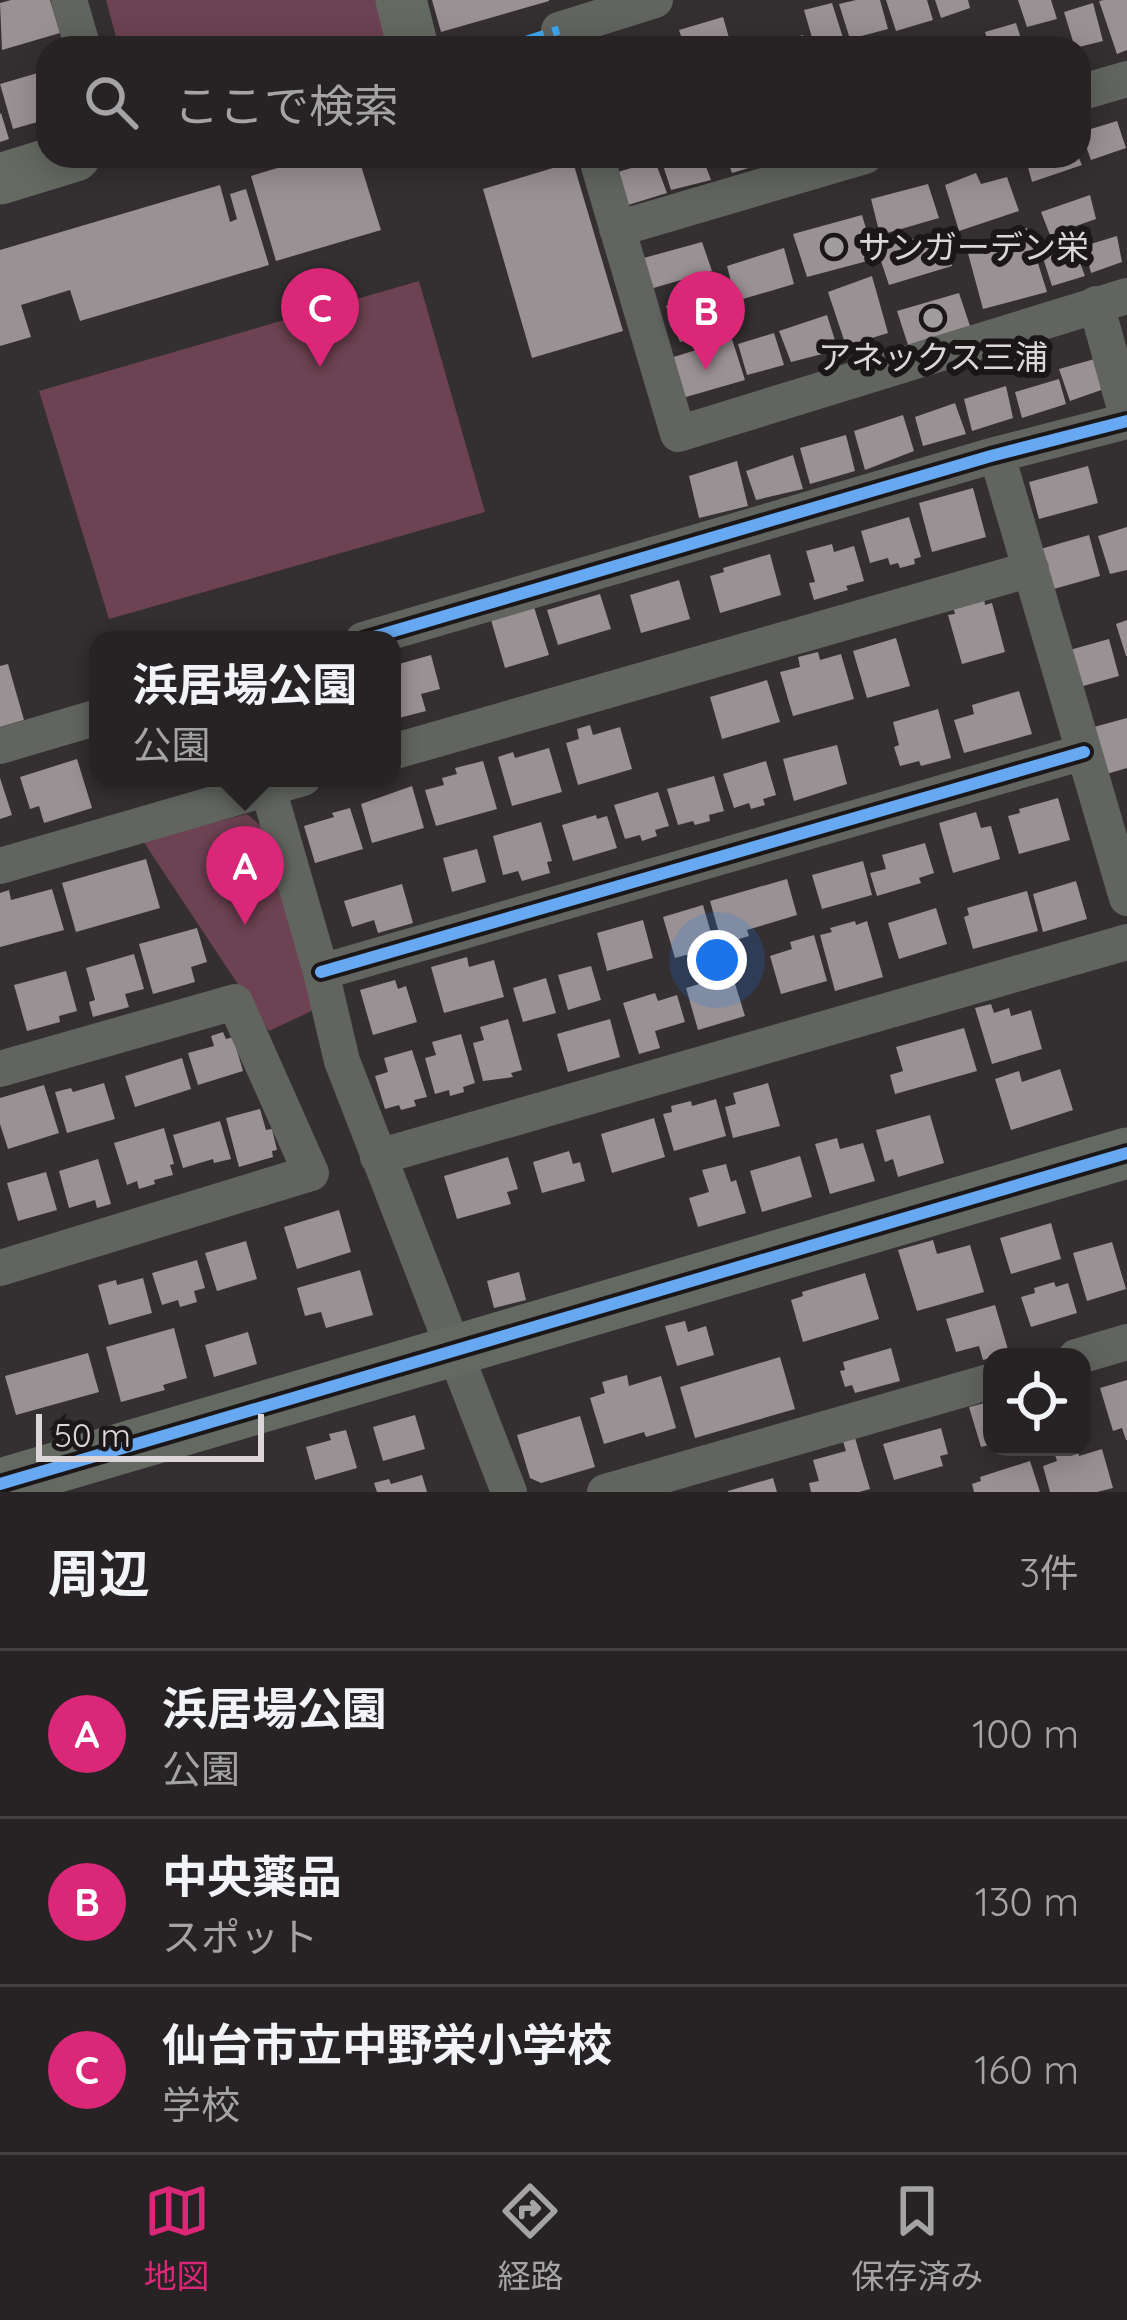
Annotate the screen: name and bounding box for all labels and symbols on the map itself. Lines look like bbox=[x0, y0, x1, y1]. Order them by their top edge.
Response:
place label: サンガーデン栄 bbox=[858, 226, 1089, 267]
marker: サンガーデン栄 bbox=[821, 234, 847, 260]
pin: C bbox=[281, 268, 359, 367]
pin: B bbox=[667, 271, 745, 370]
marker: アネックス三浦 bbox=[920, 305, 946, 331]
place label: アネックス三浦 bbox=[818, 336, 1048, 377]
pin: A bbox=[206, 826, 284, 925]
your location bbox=[687, 930, 747, 990]
scale bar bbox=[36, 1408, 264, 1461]

